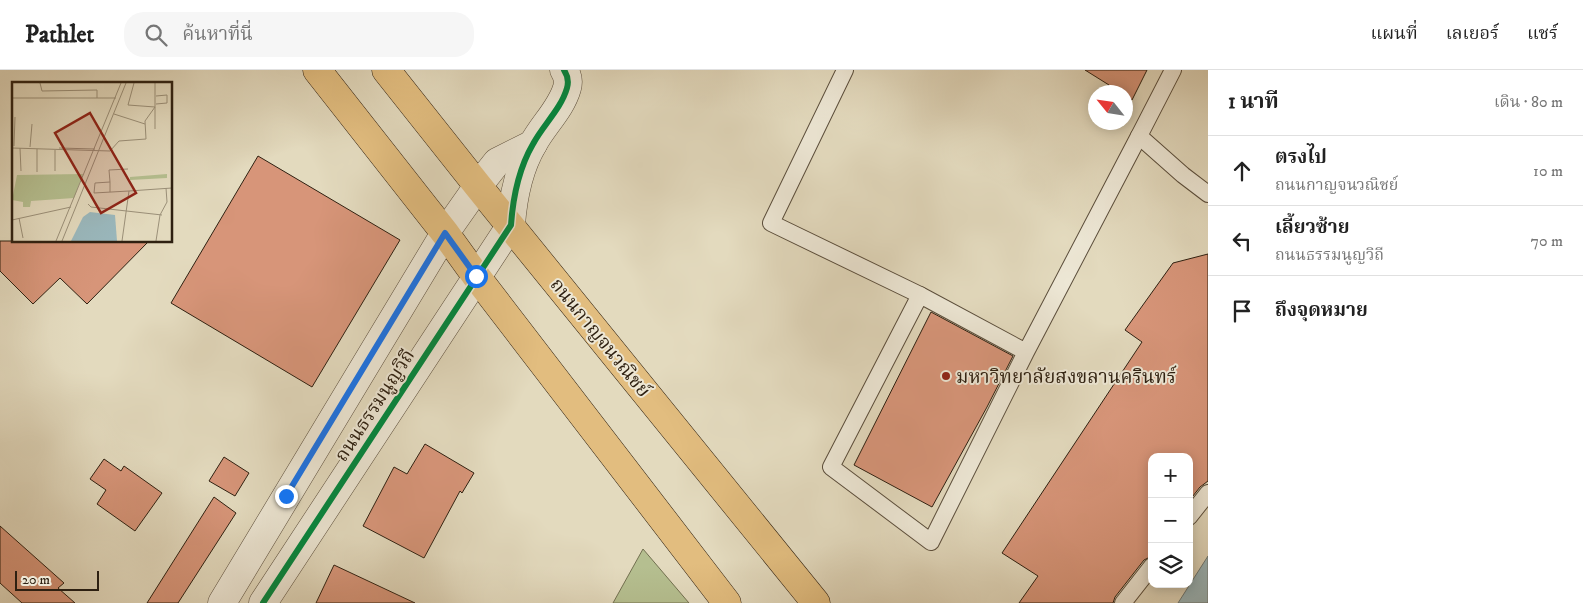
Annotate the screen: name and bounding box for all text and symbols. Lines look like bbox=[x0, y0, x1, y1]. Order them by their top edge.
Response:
search box bbox=[124, 12, 474, 57]
text: Pathlet bbox=[25, 20, 94, 50]
icon: search bbox=[142, 21, 170, 49]
text: ค้นหาที่นี่ bbox=[182, 23, 253, 46]
text: แผนที่ bbox=[1370, 23, 1418, 45]
text: เลเยอร์ bbox=[1446, 23, 1499, 45]
text: แชร์ bbox=[1527, 23, 1558, 45]
inset map bbox=[12, 82, 172, 242]
north arrow bbox=[1088, 85, 1133, 130]
text: 1 นาที bbox=[1228, 89, 1279, 115]
text: เดิน · 80 m bbox=[1494, 92, 1563, 112]
text: ตรงไป bbox=[1275, 146, 1327, 169]
icon: ahead bbox=[1228, 157, 1256, 185]
text: 10 m bbox=[1533, 161, 1563, 181]
text: ถนนกาญจนวณิชย์ bbox=[1275, 175, 1398, 195]
text: เลี้ยวซ้าย bbox=[1275, 216, 1349, 239]
icon: left bbox=[1228, 227, 1256, 255]
text: 70 m bbox=[1531, 231, 1563, 251]
text: ถนนธรรมนูญวิถี bbox=[1275, 245, 1384, 265]
route start bbox=[465, 265, 488, 288]
street label: ถนนกาญจนวณิชย์ bbox=[545, 273, 656, 402]
icon: arrive bbox=[1228, 297, 1256, 325]
text: ถึงจุดหมาย bbox=[1275, 299, 1368, 322]
street label: ถนนธรรมนูญวิถี bbox=[330, 345, 420, 466]
place label: มหาวิทยาลัยสงขลานครินทร์ bbox=[956, 365, 1177, 389]
marker: มหาวิทยาลัยสงขลานครินทร์ bbox=[940, 370, 952, 382]
map controls bbox=[1148, 453, 1193, 588]
button: + bbox=[1148, 453, 1193, 498]
route end bbox=[275, 485, 298, 508]
button: − bbox=[1148, 498, 1193, 543]
button: layers bbox=[1148, 543, 1193, 588]
scale bar bbox=[15, 568, 99, 591]
text: 20 m bbox=[22, 571, 50, 589]

